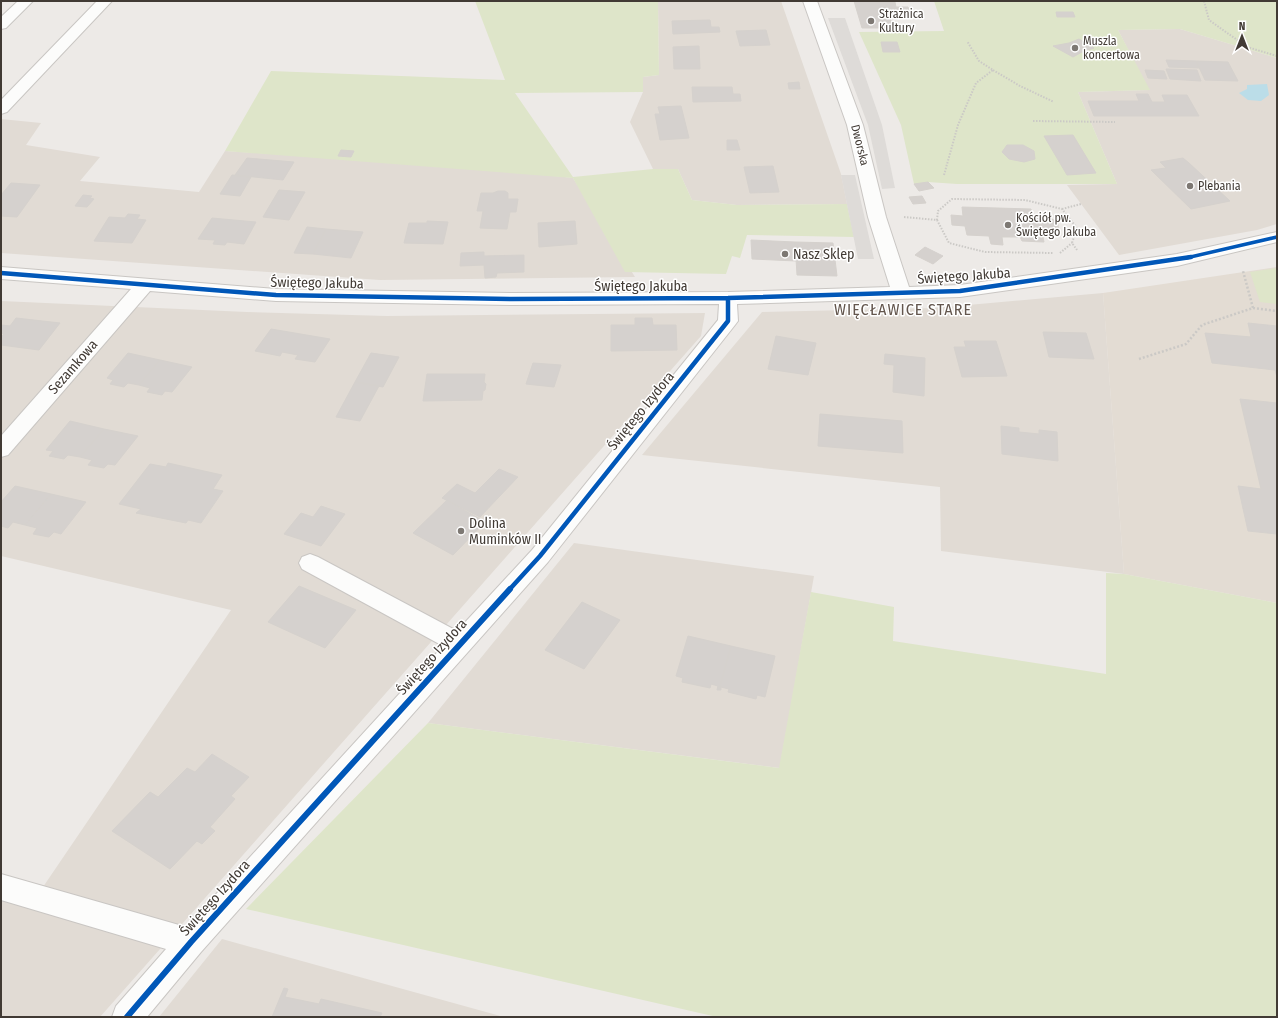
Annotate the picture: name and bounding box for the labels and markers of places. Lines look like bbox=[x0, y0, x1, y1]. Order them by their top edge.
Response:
place label: Strażnica Kultury bbox=[879, 7, 924, 35]
marker: Strażnica Kultury bbox=[866, 16, 876, 26]
place label: Muszla koncertowa bbox=[1083, 34, 1140, 62]
marker: Muszla koncertowa bbox=[1070, 43, 1080, 53]
place label: Plebania bbox=[1198, 179, 1241, 193]
marker: Plebania bbox=[1185, 181, 1195, 191]
place label: Kościół pw. Świętego Jakuba bbox=[1016, 211, 1096, 239]
marker: Kościół pw. Świętego Jakuba bbox=[1003, 220, 1013, 230]
place label: Nasz Sklep bbox=[793, 246, 855, 263]
marker: Nasz Sklep bbox=[780, 249, 790, 259]
place label: Dolina Muminków II bbox=[469, 515, 542, 548]
marker: Dolina Muminków II bbox=[456, 526, 466, 536]

